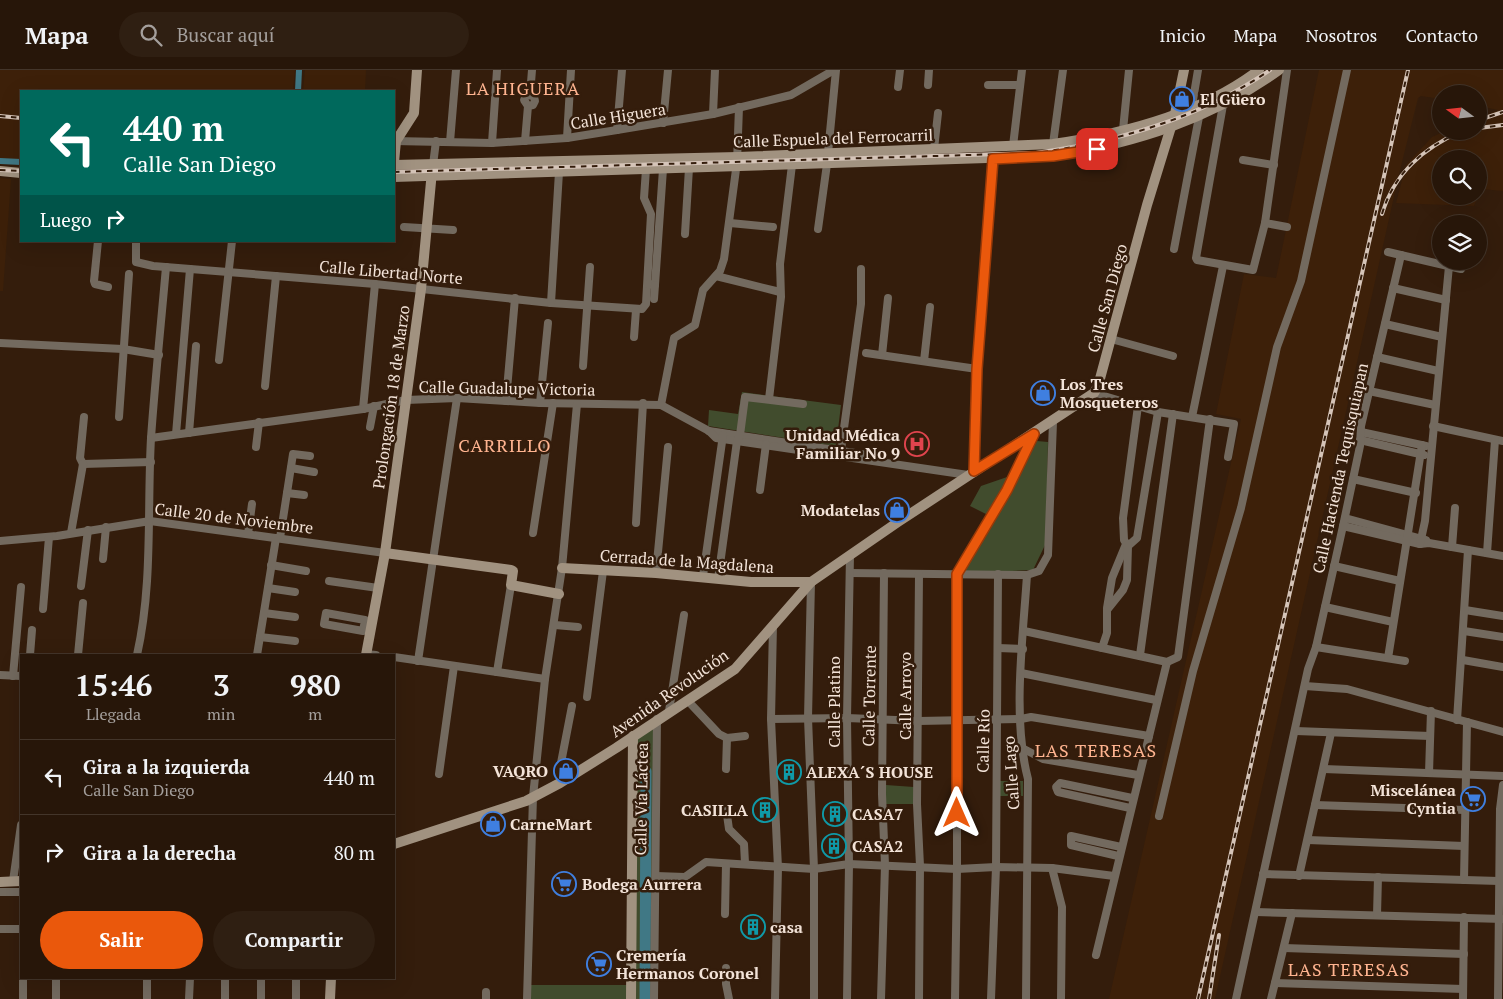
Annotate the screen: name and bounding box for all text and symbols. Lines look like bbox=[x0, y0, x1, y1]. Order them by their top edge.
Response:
search box bbox=[119, 12, 469, 57]
text: Mapa bbox=[25, 19, 89, 51]
icon: search bbox=[137, 21, 165, 49]
text: Buscar aquí bbox=[177, 22, 274, 47]
text: Inicio bbox=[1159, 23, 1205, 47]
text: Mapa bbox=[1233, 23, 1277, 47]
text: Nosotros bbox=[1305, 23, 1377, 47]
text: Contacto bbox=[1405, 23, 1478, 47]
district label: LA HIGUERA bbox=[466, 76, 580, 100]
north arrow bbox=[1432, 85, 1488, 140]
map controls bbox=[1432, 85, 1487, 270]
shop icon: El Güero bbox=[1169, 86, 1195, 112]
place label: El Güero bbox=[1200, 88, 1266, 110]
street label: Calle Higuera bbox=[569, 98, 667, 134]
text: 440 m bbox=[123, 105, 224, 151]
icon: left bbox=[40, 110, 105, 175]
street label: Calle Espuela del Ferrocarril bbox=[733, 124, 934, 152]
pin bbox=[1076, 128, 1118, 170]
icon: arrive bbox=[1083, 135, 1111, 163]
text: Calle San Diego bbox=[123, 149, 276, 178]
button: search bbox=[1432, 150, 1487, 205]
icon: right bbox=[101, 205, 129, 233]
text: Luego bbox=[40, 207, 91, 232]
button: layers bbox=[1432, 215, 1487, 270]
street label: Calle San Diego bbox=[1082, 241, 1132, 355]
street label: Calle Libertad Norte bbox=[318, 255, 464, 289]
street label: Prolongación 18 de Marzo bbox=[367, 304, 415, 490]
street label: Calle Hacienda Tequisquiapan bbox=[1307, 360, 1373, 575]
place label: Los Tres Mosqueteros bbox=[1060, 373, 1158, 413]
street label: Calle Guadalupe Victoria bbox=[418, 375, 596, 401]
shop icon: Los Tres Mosqueteros bbox=[1030, 380, 1056, 406]
place label: Unidad Médica Familiar No 9 bbox=[786, 424, 900, 464]
hospital icon: Unidad Médica Familiar No 9 bbox=[904, 431, 930, 457]
district label: CARRILLO bbox=[458, 433, 552, 457]
street label: Calle 20 de Noviembre bbox=[153, 497, 315, 539]
shop icon: Modatelas bbox=[884, 497, 910, 523]
place label: Modatelas bbox=[801, 499, 880, 521]
street label: Cerrada de la Magdalena bbox=[599, 544, 775, 578]
street label: Avenida Revolución bbox=[605, 644, 733, 742]
street label: Calle Torrente bbox=[857, 645, 881, 747]
street label: Calle Arroyo bbox=[894, 652, 916, 740]
street label: Calle Platino bbox=[823, 656, 845, 748]
text: 15:46 bbox=[74, 665, 153, 705]
text: 3 bbox=[213, 665, 230, 705]
text: 980 bbox=[290, 665, 341, 705]
text: Llegada bbox=[86, 703, 141, 725]
text: min bbox=[207, 703, 235, 725]
text: m bbox=[308, 703, 322, 725]
street label: Calle Río bbox=[971, 709, 995, 773]
street label: Calle Lago bbox=[997, 735, 1025, 811]
district label: LAS TERESAS bbox=[1035, 738, 1157, 762]
street label: Calle Vía Láctea bbox=[629, 742, 653, 856]
text: Gira a la izquierda bbox=[83, 754, 250, 779]
shop icon: VAQRO bbox=[553, 758, 579, 784]
building icon: ALEXA´S HOUSE bbox=[776, 759, 802, 785]
place label: VAQRO bbox=[493, 760, 548, 782]
place label: ALEXA´S HOUSE bbox=[806, 761, 933, 783]
icon: left bbox=[40, 763, 68, 791]
text: 440 m bbox=[324, 765, 375, 790]
text: Calle San Diego bbox=[83, 779, 194, 801]
place label: Miscelánea Cyntia bbox=[1370, 779, 1456, 819]
position arrow bbox=[930, 786, 982, 838]
supermarket icon: Miscelánea Cyntia bbox=[1460, 786, 1486, 812]
building icon: CASILLA bbox=[752, 797, 778, 823]
place label: CASILLA bbox=[681, 799, 748, 821]
building icon: CASA7 bbox=[822, 801, 848, 827]
place label: CASA7 bbox=[852, 803, 903, 825]
shop icon: CarneMart bbox=[480, 811, 506, 837]
place label: CarneMart bbox=[510, 813, 593, 835]
building icon: CASA2 bbox=[821, 833, 847, 859]
place label: CASA2 bbox=[852, 835, 903, 857]
icon: right bbox=[40, 838, 68, 866]
text: Gira a la derecha bbox=[83, 840, 236, 865]
text: 80 m bbox=[334, 840, 375, 865]
supermarket icon: Bodega Aurrera bbox=[551, 871, 577, 897]
place label: Bodega Aurrera bbox=[582, 873, 702, 895]
button: Salir bbox=[40, 911, 203, 969]
button: Compartir bbox=[213, 911, 375, 969]
building icon: casa bbox=[740, 914, 766, 940]
place label: casa bbox=[770, 916, 803, 938]
place label: Cremería Hermanos Coronel bbox=[616, 944, 759, 984]
supermarket icon: Cremería Hermanos Coronel bbox=[586, 951, 612, 977]
district label: LAS TERESAS bbox=[1288, 957, 1410, 981]

